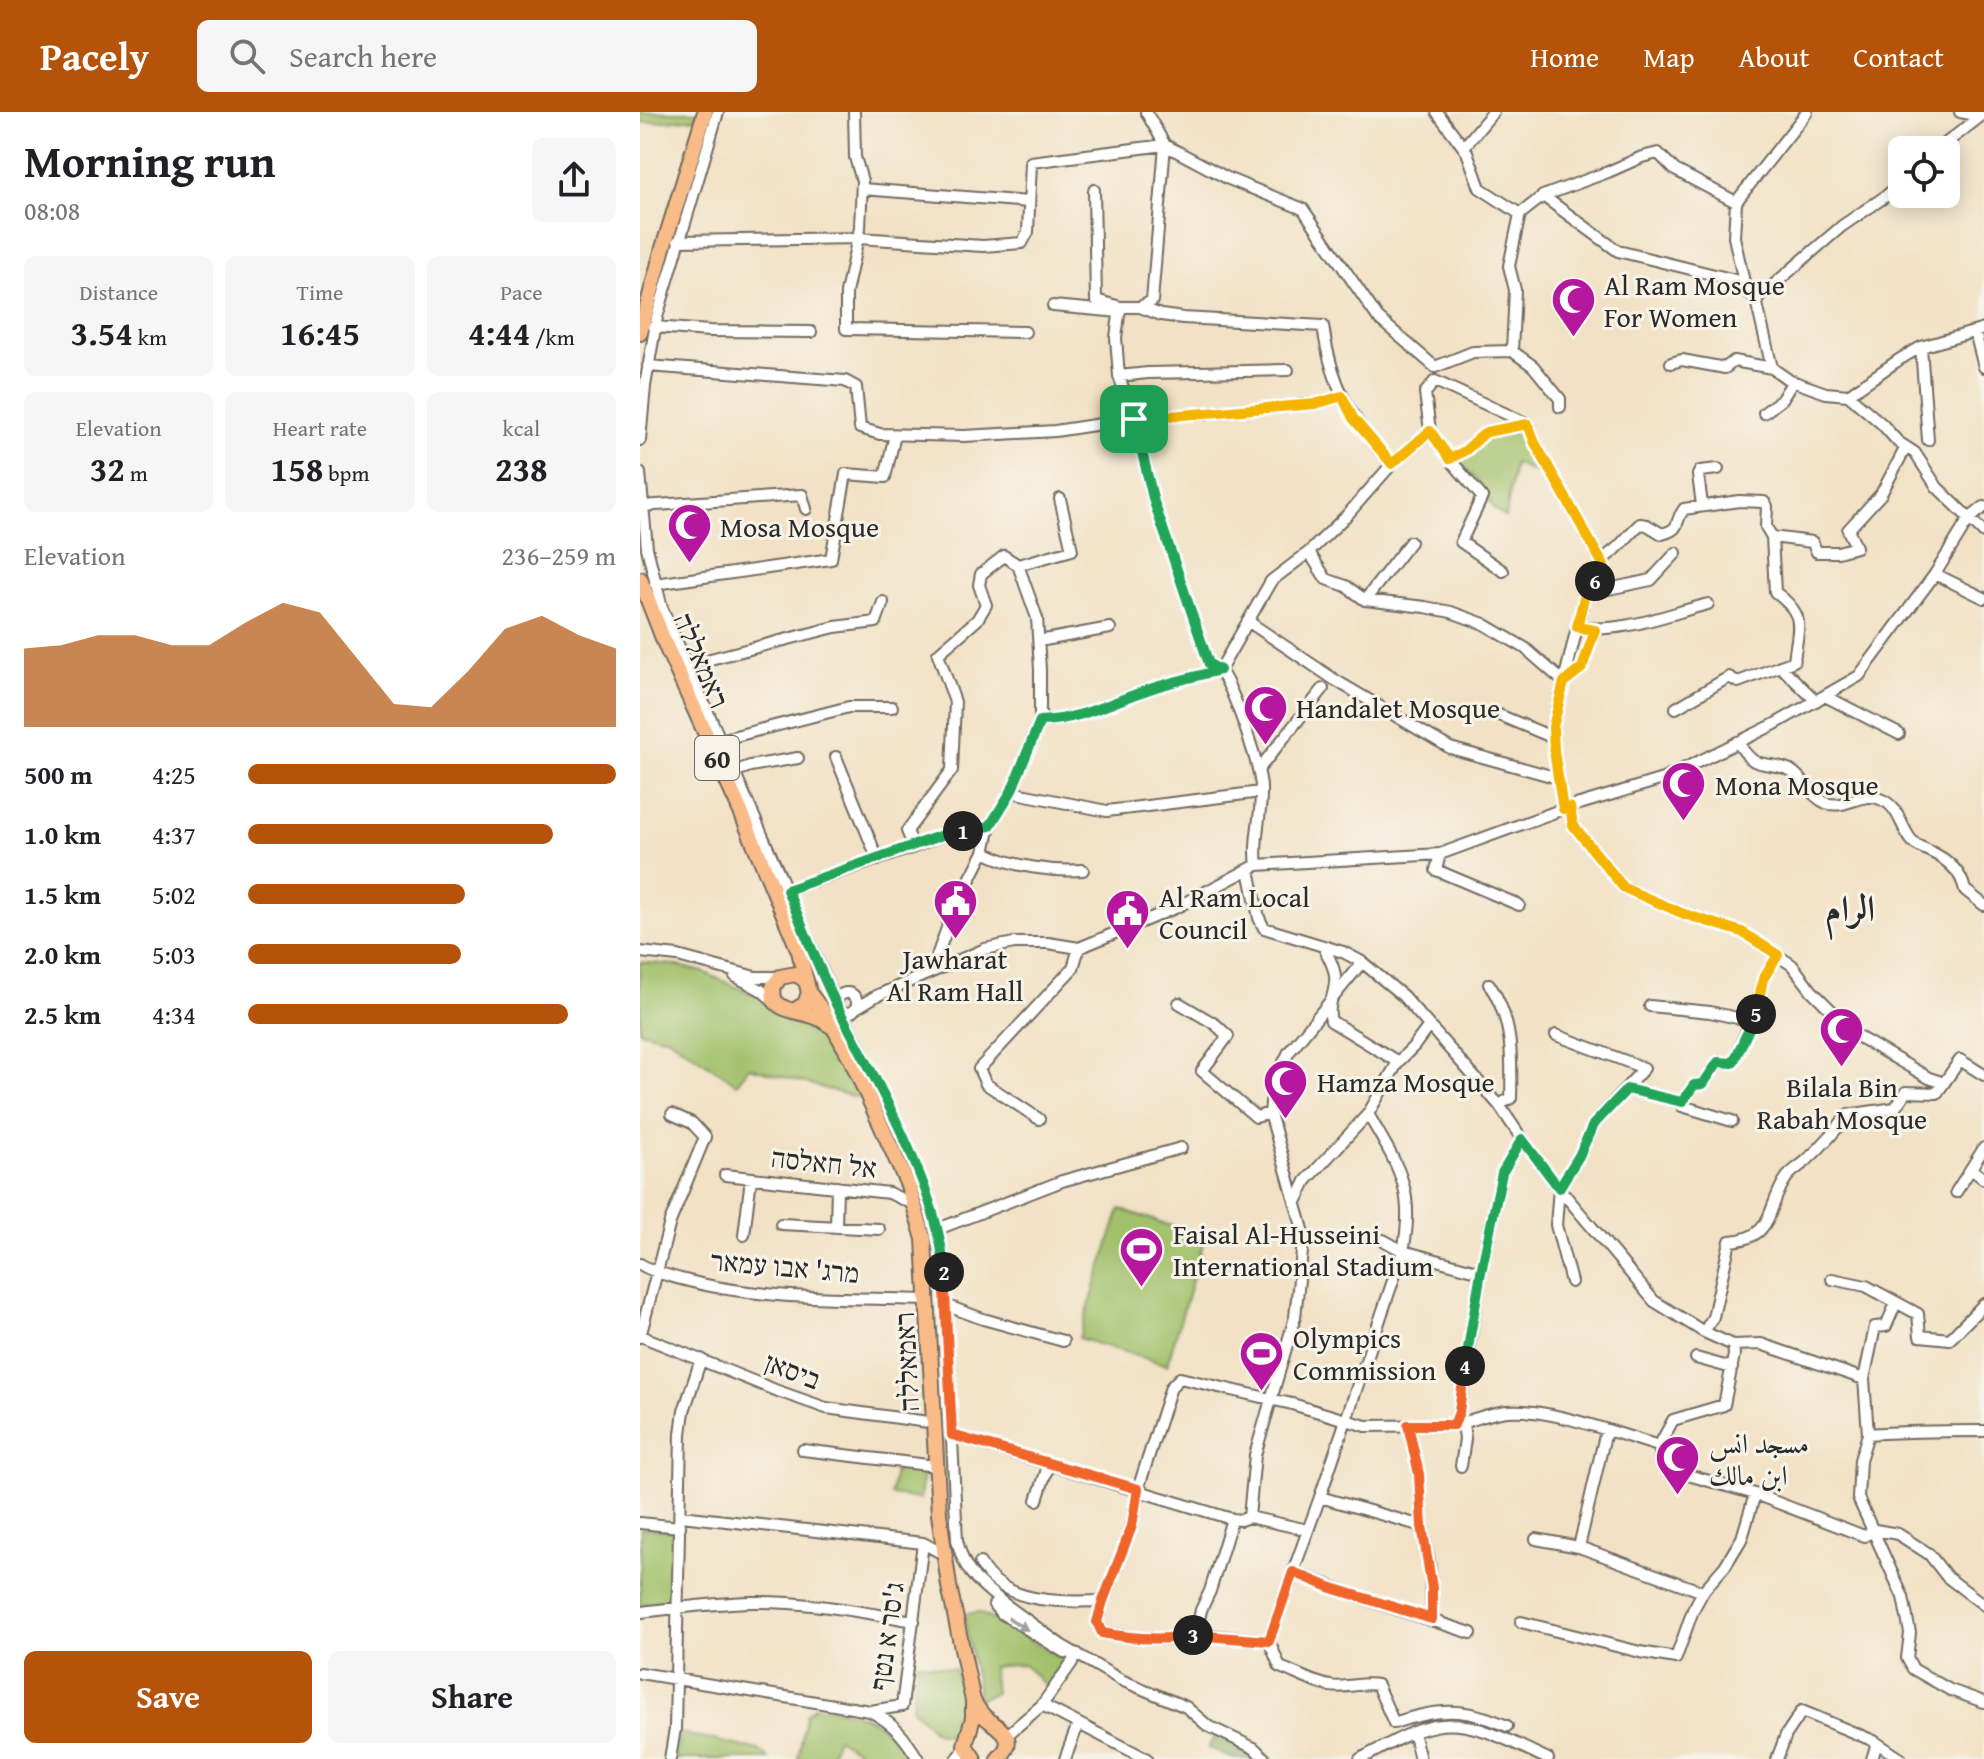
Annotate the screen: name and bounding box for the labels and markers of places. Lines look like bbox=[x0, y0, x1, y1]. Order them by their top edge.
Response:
place label: Al Ram Mosque For Women bbox=[1604, 264, 1785, 337]
mosque icon: Al Ram Mosque For Women bbox=[1549, 276, 1597, 339]
pin bbox=[1100, 385, 1168, 453]
mosque icon: Mosa Mosque bbox=[665, 502, 713, 565]
place label: Mosa Mosque bbox=[720, 506, 879, 547]
pin: 6 bbox=[1575, 561, 1615, 601]
mosque icon: Handalet Mosque bbox=[1241, 683, 1289, 746]
place label: Handalet Mosque bbox=[1296, 687, 1500, 728]
mosque icon: Mona Mosque bbox=[1660, 760, 1708, 823]
place label: Mona Mosque bbox=[1715, 764, 1879, 805]
pin: 1 bbox=[943, 811, 983, 851]
place label: Al Ram Local Council bbox=[1159, 876, 1310, 949]
public building icon: Jawharat Al Ram Hall bbox=[931, 877, 979, 940]
public building icon: Al Ram Local Council bbox=[1104, 888, 1152, 951]
place label: Jawharat Al Ram Hall bbox=[887, 938, 1024, 1011]
pin: 5 bbox=[1736, 994, 1776, 1034]
mosque icon: Bilala Bin Rabah Mosque bbox=[1818, 1005, 1866, 1068]
mosque icon: Hamza Mosque bbox=[1262, 1057, 1310, 1120]
place label: Hamza Mosque bbox=[1317, 1061, 1495, 1102]
place label: Bilala Bin Rabah Mosque bbox=[1757, 1066, 1927, 1139]
place label: Faisal Al-Husseini International Stadium bbox=[1173, 1213, 1434, 1286]
sports icon: Faisal Al-Husseini International Stadium bbox=[1118, 1225, 1166, 1288]
pin: 2 bbox=[924, 1252, 964, 1292]
place label: Olympics Commission bbox=[1293, 1317, 1436, 1390]
sports icon: Olympics Commission bbox=[1238, 1329, 1286, 1392]
pin: 4 bbox=[1445, 1346, 1485, 1386]
place label: مسجد انس ابن مالك bbox=[1709, 1422, 1809, 1495]
mosque icon: مسجد انس ابن مالك bbox=[1654, 1434, 1702, 1497]
pin: 3 bbox=[1173, 1615, 1213, 1655]

